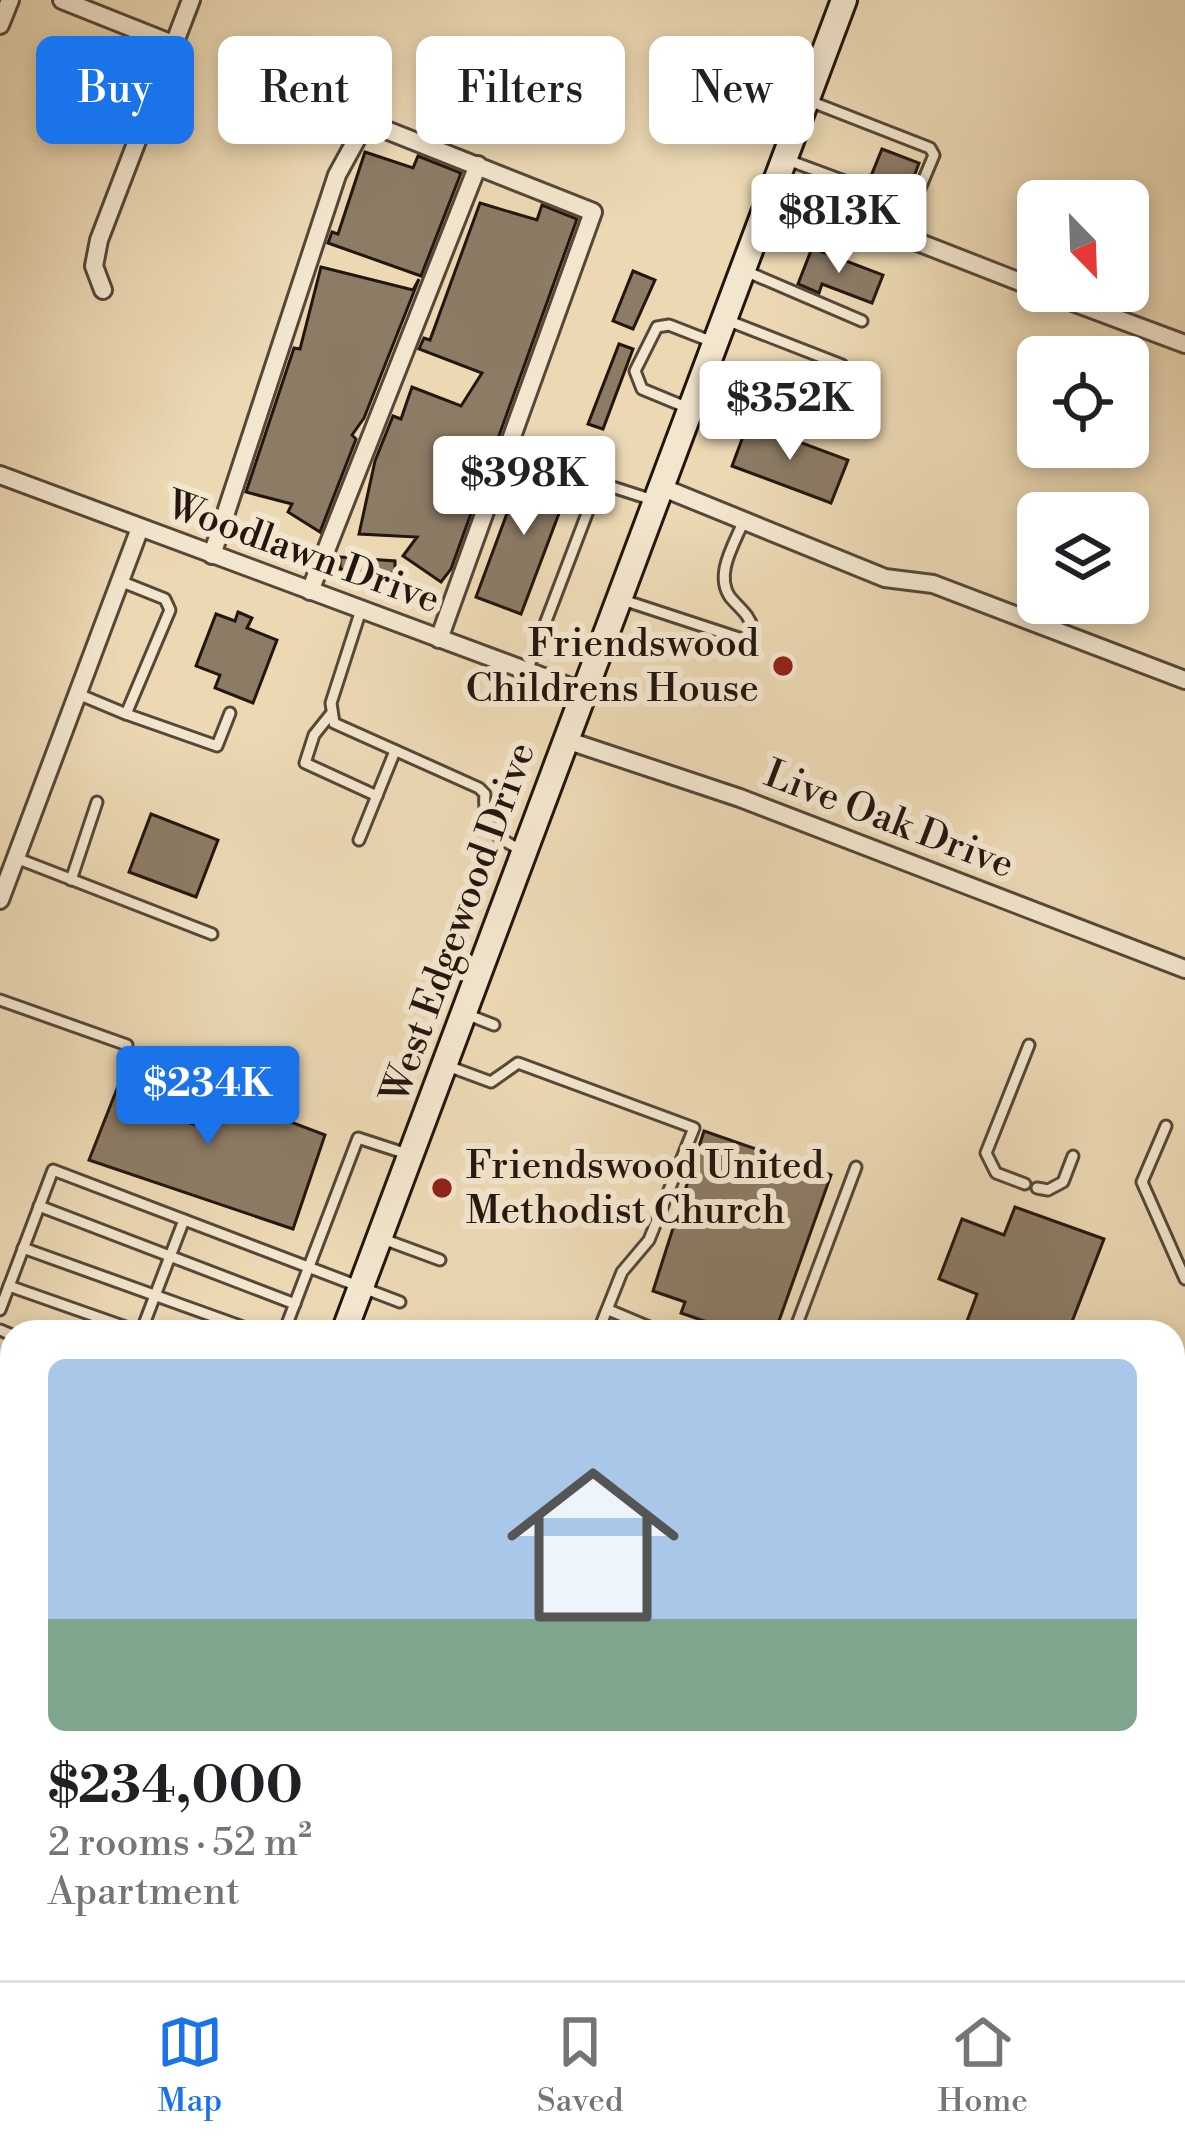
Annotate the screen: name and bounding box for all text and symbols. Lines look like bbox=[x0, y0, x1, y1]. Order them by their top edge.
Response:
chip: Buy bbox=[36, 36, 194, 144]
chip: Rent bbox=[218, 36, 392, 144]
chip: Filters bbox=[416, 36, 625, 144]
chip: New bbox=[649, 36, 814, 144]
pin: $813K bbox=[755, 174, 923, 276]
north arrow bbox=[1017, 180, 1149, 312]
map controls bbox=[1017, 180, 1149, 624]
text: $813K bbox=[778, 188, 900, 237]
button: locate bbox=[1017, 336, 1149, 468]
pin: $352K bbox=[706, 361, 874, 463]
text: $352K bbox=[727, 375, 853, 424]
pin: $398K bbox=[440, 436, 608, 538]
text: $398K bbox=[460, 450, 588, 499]
street label: Woodlawn Drive bbox=[158, 480, 446, 625]
button: layers bbox=[1017, 492, 1149, 624]
place label: Friendswood Childrens House bbox=[466, 620, 759, 714]
marker: Friendswood Childrens House bbox=[770, 653, 796, 679]
street label: West Edgewood Drive bbox=[370, 736, 547, 1112]
street label: Live Oak Drive bbox=[757, 750, 1021, 890]
pin: $234K bbox=[124, 1046, 292, 1148]
text: $234K bbox=[143, 1060, 273, 1109]
place label: Friendswood United Methodist Church bbox=[466, 1142, 824, 1236]
marker: Friendswood United Methodist Church bbox=[429, 1175, 455, 1201]
icon: home bbox=[485, 1437, 701, 1653]
text: $234,000 bbox=[48, 1755, 303, 1819]
text: 2 rooms · 52 m² bbox=[48, 1819, 312, 1868]
text: Apartment bbox=[48, 1868, 240, 1917]
tab: Map bbox=[157, 2009, 223, 2122]
tab: Saved bbox=[537, 2009, 624, 2122]
tab: Home bbox=[937, 2009, 1028, 2122]

